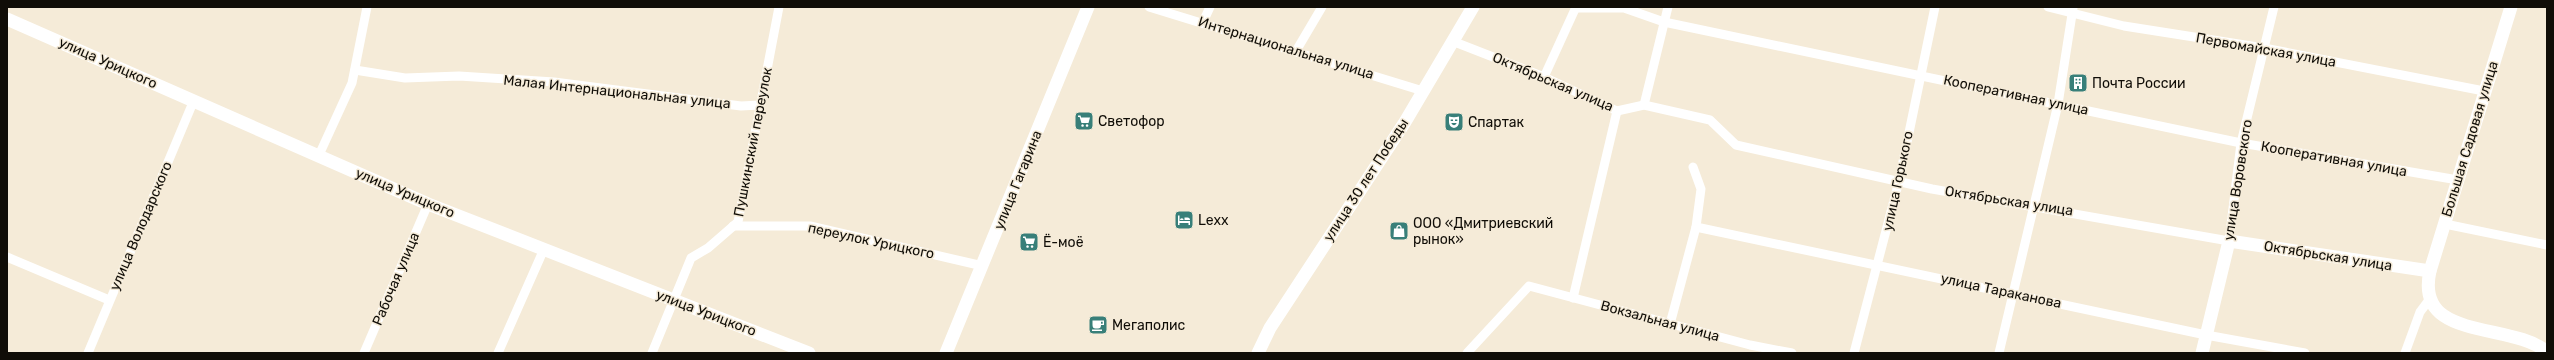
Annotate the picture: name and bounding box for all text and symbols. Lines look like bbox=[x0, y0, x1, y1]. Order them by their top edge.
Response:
street label: Интернациональная улица bbox=[1196, 13, 1376, 83]
street label: Первомайская улица bbox=[2195, 29, 2337, 71]
street label: улица Урицкого bbox=[56, 34, 160, 92]
street label: Октябрьская улица bbox=[1490, 49, 1616, 115]
street label: Большая Садовая улица bbox=[2438, 59, 2502, 219]
street label: Пушкинский переулок bbox=[730, 65, 776, 218]
street label: Кооперативная улица bbox=[1942, 71, 2090, 119]
street label: Малая Интернациональная улица bbox=[503, 72, 731, 112]
building icon: Почта России bbox=[2067, 72, 2089, 94]
place label: Почта России bbox=[2092, 75, 2186, 92]
supermarket icon: Светофор bbox=[1073, 110, 1095, 132]
theatre icon: Спартак bbox=[1443, 111, 1465, 133]
place label: Светофор bbox=[1098, 113, 1165, 130]
place label: Спартак bbox=[1468, 114, 1525, 131]
street label: улица 30 лет Победы bbox=[1320, 115, 1412, 245]
street label: улица Воровского bbox=[2220, 118, 2256, 242]
street label: улица Гагарина bbox=[990, 128, 1046, 232]
street label: улица Горького bbox=[1879, 129, 1917, 233]
street label: Кооперативная улица bbox=[2260, 138, 2408, 180]
street label: улица Володарского bbox=[106, 159, 176, 293]
street label: улица Урицкого bbox=[353, 164, 457, 222]
street label: Октябрьская улица bbox=[1944, 182, 2074, 220]
hotel icon: Lexx bbox=[1173, 209, 1195, 231]
place label: Lexx bbox=[1198, 212, 1229, 229]
place label: ООО «Дмитриевский рынок» bbox=[1413, 215, 1553, 248]
street label: переулок Урицкого bbox=[806, 219, 936, 263]
shop icon: ООО «Дмитриевский рынок» bbox=[1388, 220, 1410, 242]
street label: Рабочая улица bbox=[369, 230, 423, 328]
supermarket icon: Ё-моё bbox=[1018, 231, 1040, 253]
place label: Ё-моё bbox=[1043, 233, 1084, 251]
street label: Октябрьская улица bbox=[2263, 237, 2393, 275]
street label: улица Тараканова bbox=[1939, 270, 2063, 312]
street label: улица Урицкого bbox=[653, 286, 759, 340]
street label: Вокзальная улица bbox=[1599, 297, 1721, 345]
cafe icon: Мегаполис bbox=[1087, 314, 1109, 336]
place label: Мегаполис bbox=[1112, 317, 1186, 334]

